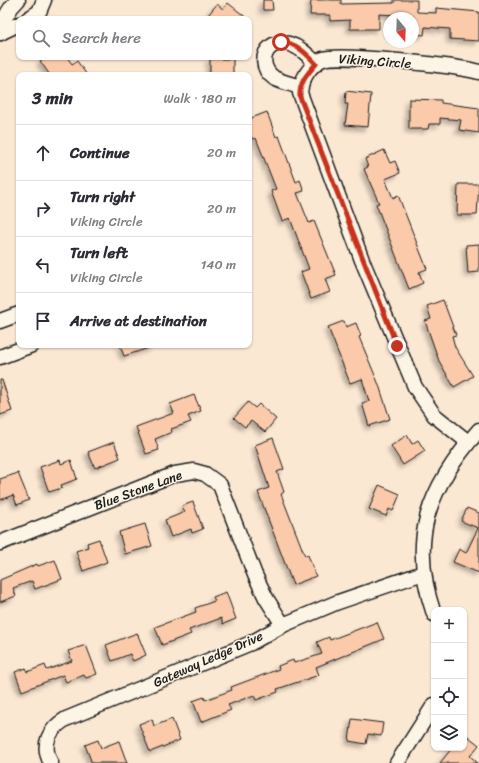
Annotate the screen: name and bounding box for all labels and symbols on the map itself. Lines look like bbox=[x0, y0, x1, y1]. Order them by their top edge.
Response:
north arrow bbox=[383, 12, 419, 48]
route start bbox=[272, 33, 290, 51]
street label: Viking Circle bbox=[338, 47, 412, 75]
route end bbox=[388, 337, 406, 355]
street label: Blue Stone Lane bbox=[91, 463, 185, 517]
street label: Gateway Ledge Drive bbox=[149, 624, 267, 694]

